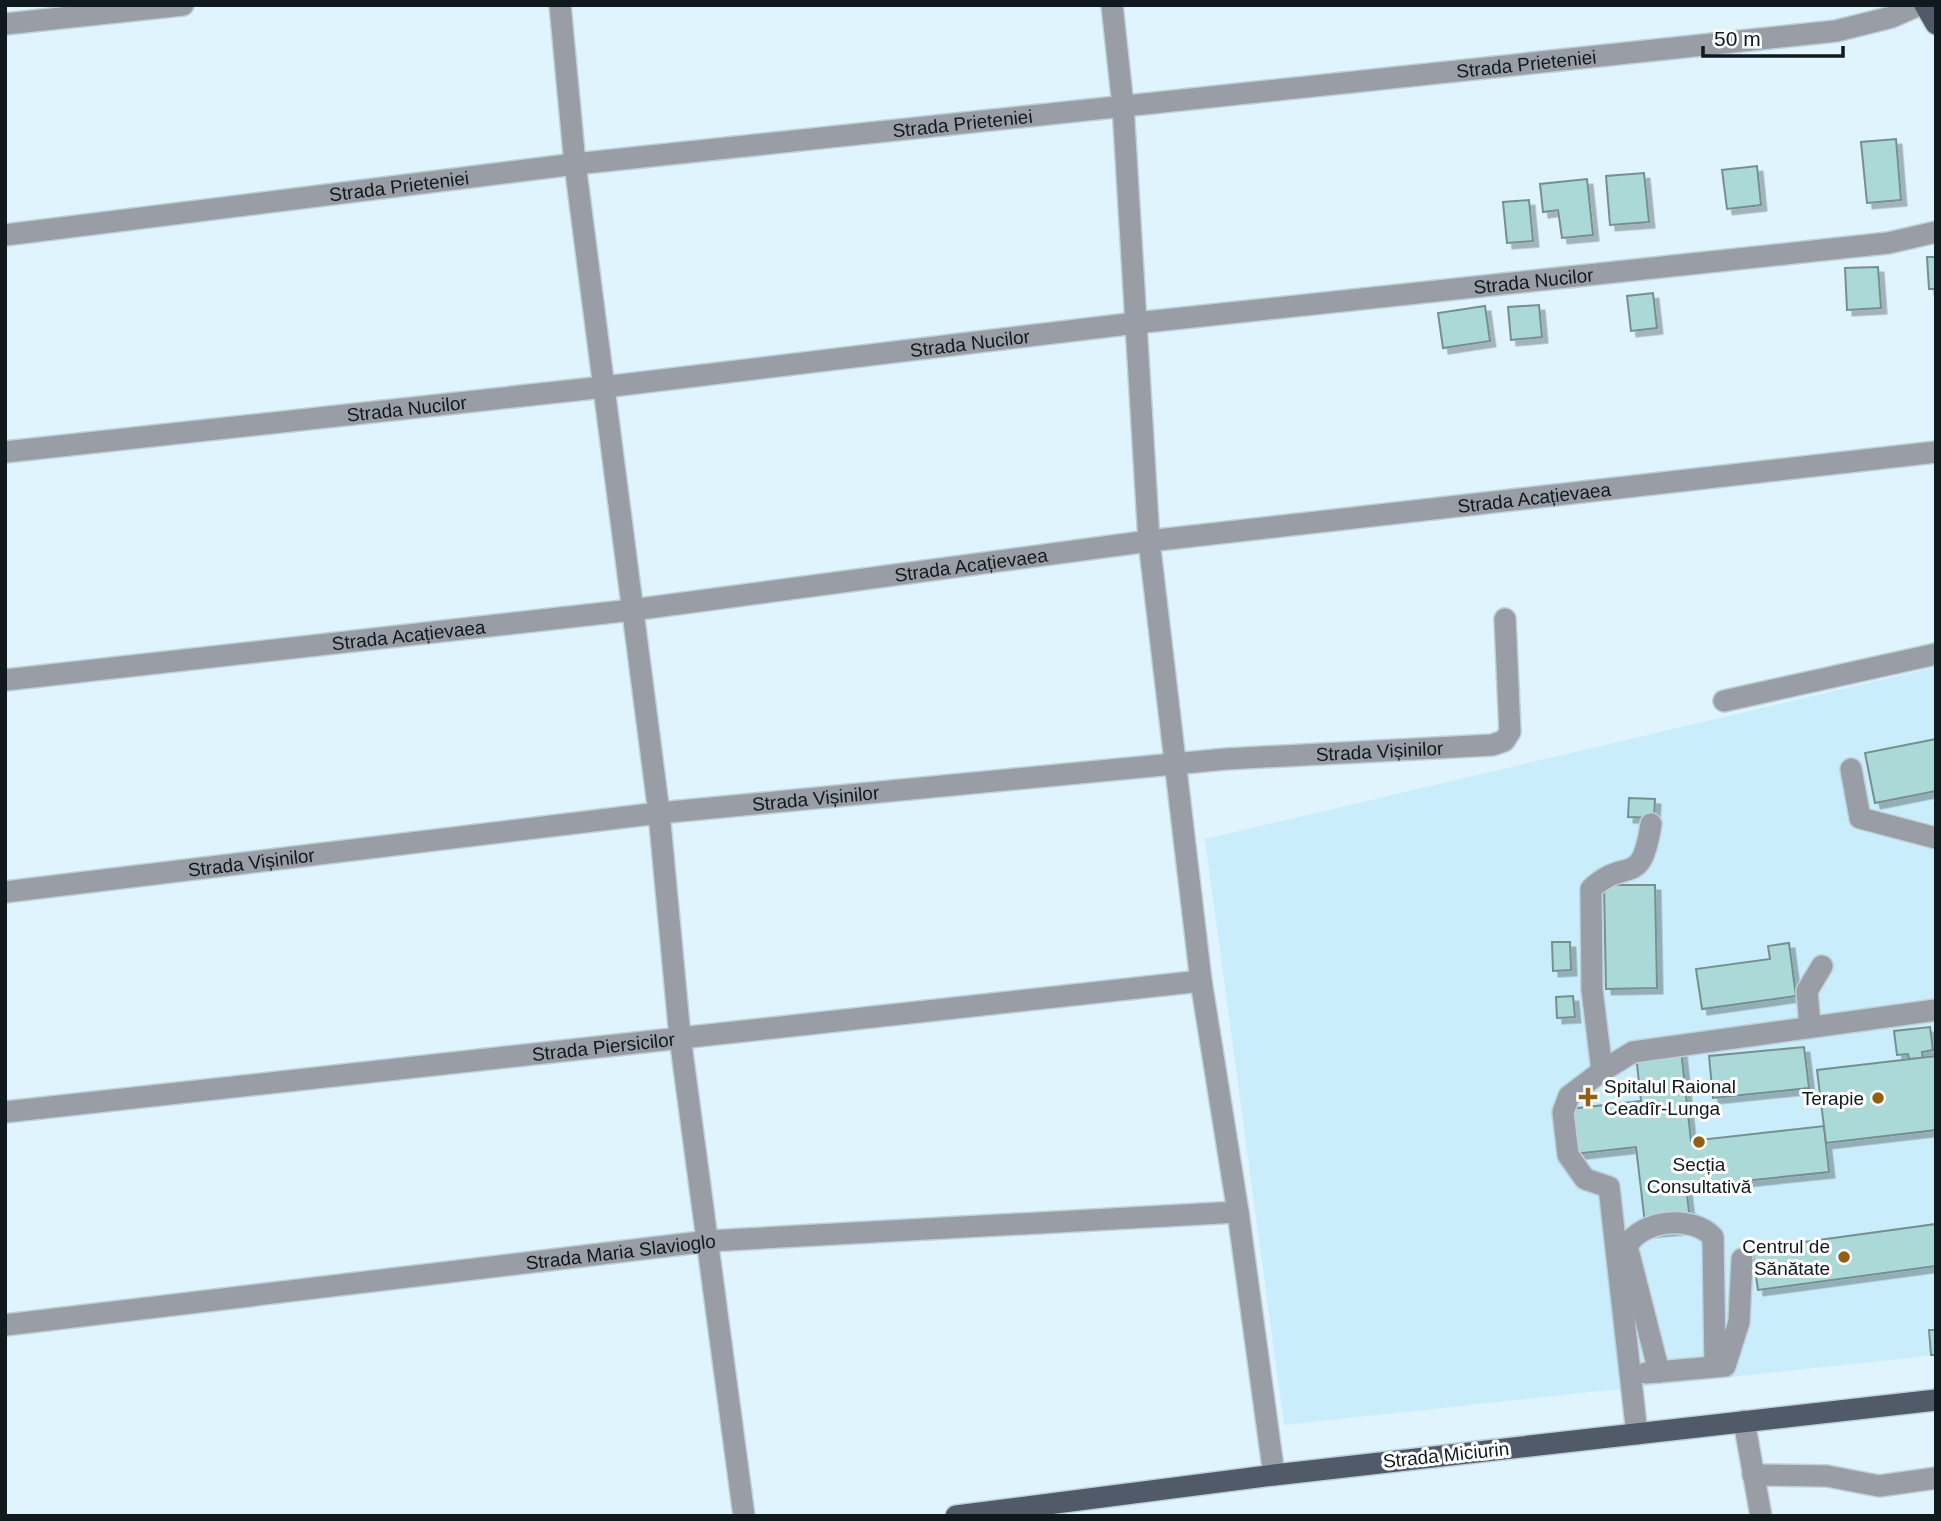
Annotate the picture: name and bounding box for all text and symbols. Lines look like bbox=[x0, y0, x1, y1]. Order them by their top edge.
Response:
scale bar bbox=[1703, 14, 1843, 58]
text: 50 m bbox=[1714, 27, 1761, 50]
street label: Strada Prieteniei bbox=[1455, 46, 1597, 81]
street label: Strada Prieteniei bbox=[891, 105, 1033, 141]
street label: Strada Prieteniei bbox=[328, 167, 470, 205]
street label: Strada Nucilor bbox=[1472, 264, 1595, 298]
street label: Strada Nucilor bbox=[909, 325, 1032, 361]
street label: Strada Nucilor bbox=[346, 391, 468, 425]
street label: Strada Acațievaea bbox=[1456, 478, 1612, 517]
street label: Strada Acațievaea bbox=[893, 544, 1049, 585]
street label: Strada Acațievaea bbox=[331, 616, 487, 654]
street label: Strada Vișinilor bbox=[1315, 737, 1444, 765]
street label: Strada Vișinilor bbox=[751, 782, 881, 815]
street label: Strada Vișinilor bbox=[187, 844, 316, 880]
street label: Strada Piersicilor bbox=[531, 1028, 677, 1065]
place label: Spitalul Raional Ceadîr-Lunga bbox=[1604, 1076, 1736, 1119]
marker: Spitalul Raional Ceadîr-Lunga bbox=[1578, 1087, 1598, 1107]
place label: Terapie bbox=[1802, 1088, 1864, 1109]
marker: Terapie bbox=[1870, 1090, 1886, 1106]
marker: Secția Consultativă bbox=[1691, 1134, 1707, 1150]
place label: Secția Consultativă bbox=[1647, 1154, 1752, 1197]
street label: Strada Maria Slavioglo bbox=[524, 1230, 716, 1273]
place label: Centrul de Sănătate bbox=[1742, 1236, 1830, 1279]
marker: Centrul de Sănătate bbox=[1836, 1249, 1852, 1265]
street label: Strada Miciurin bbox=[1382, 1438, 1510, 1472]

